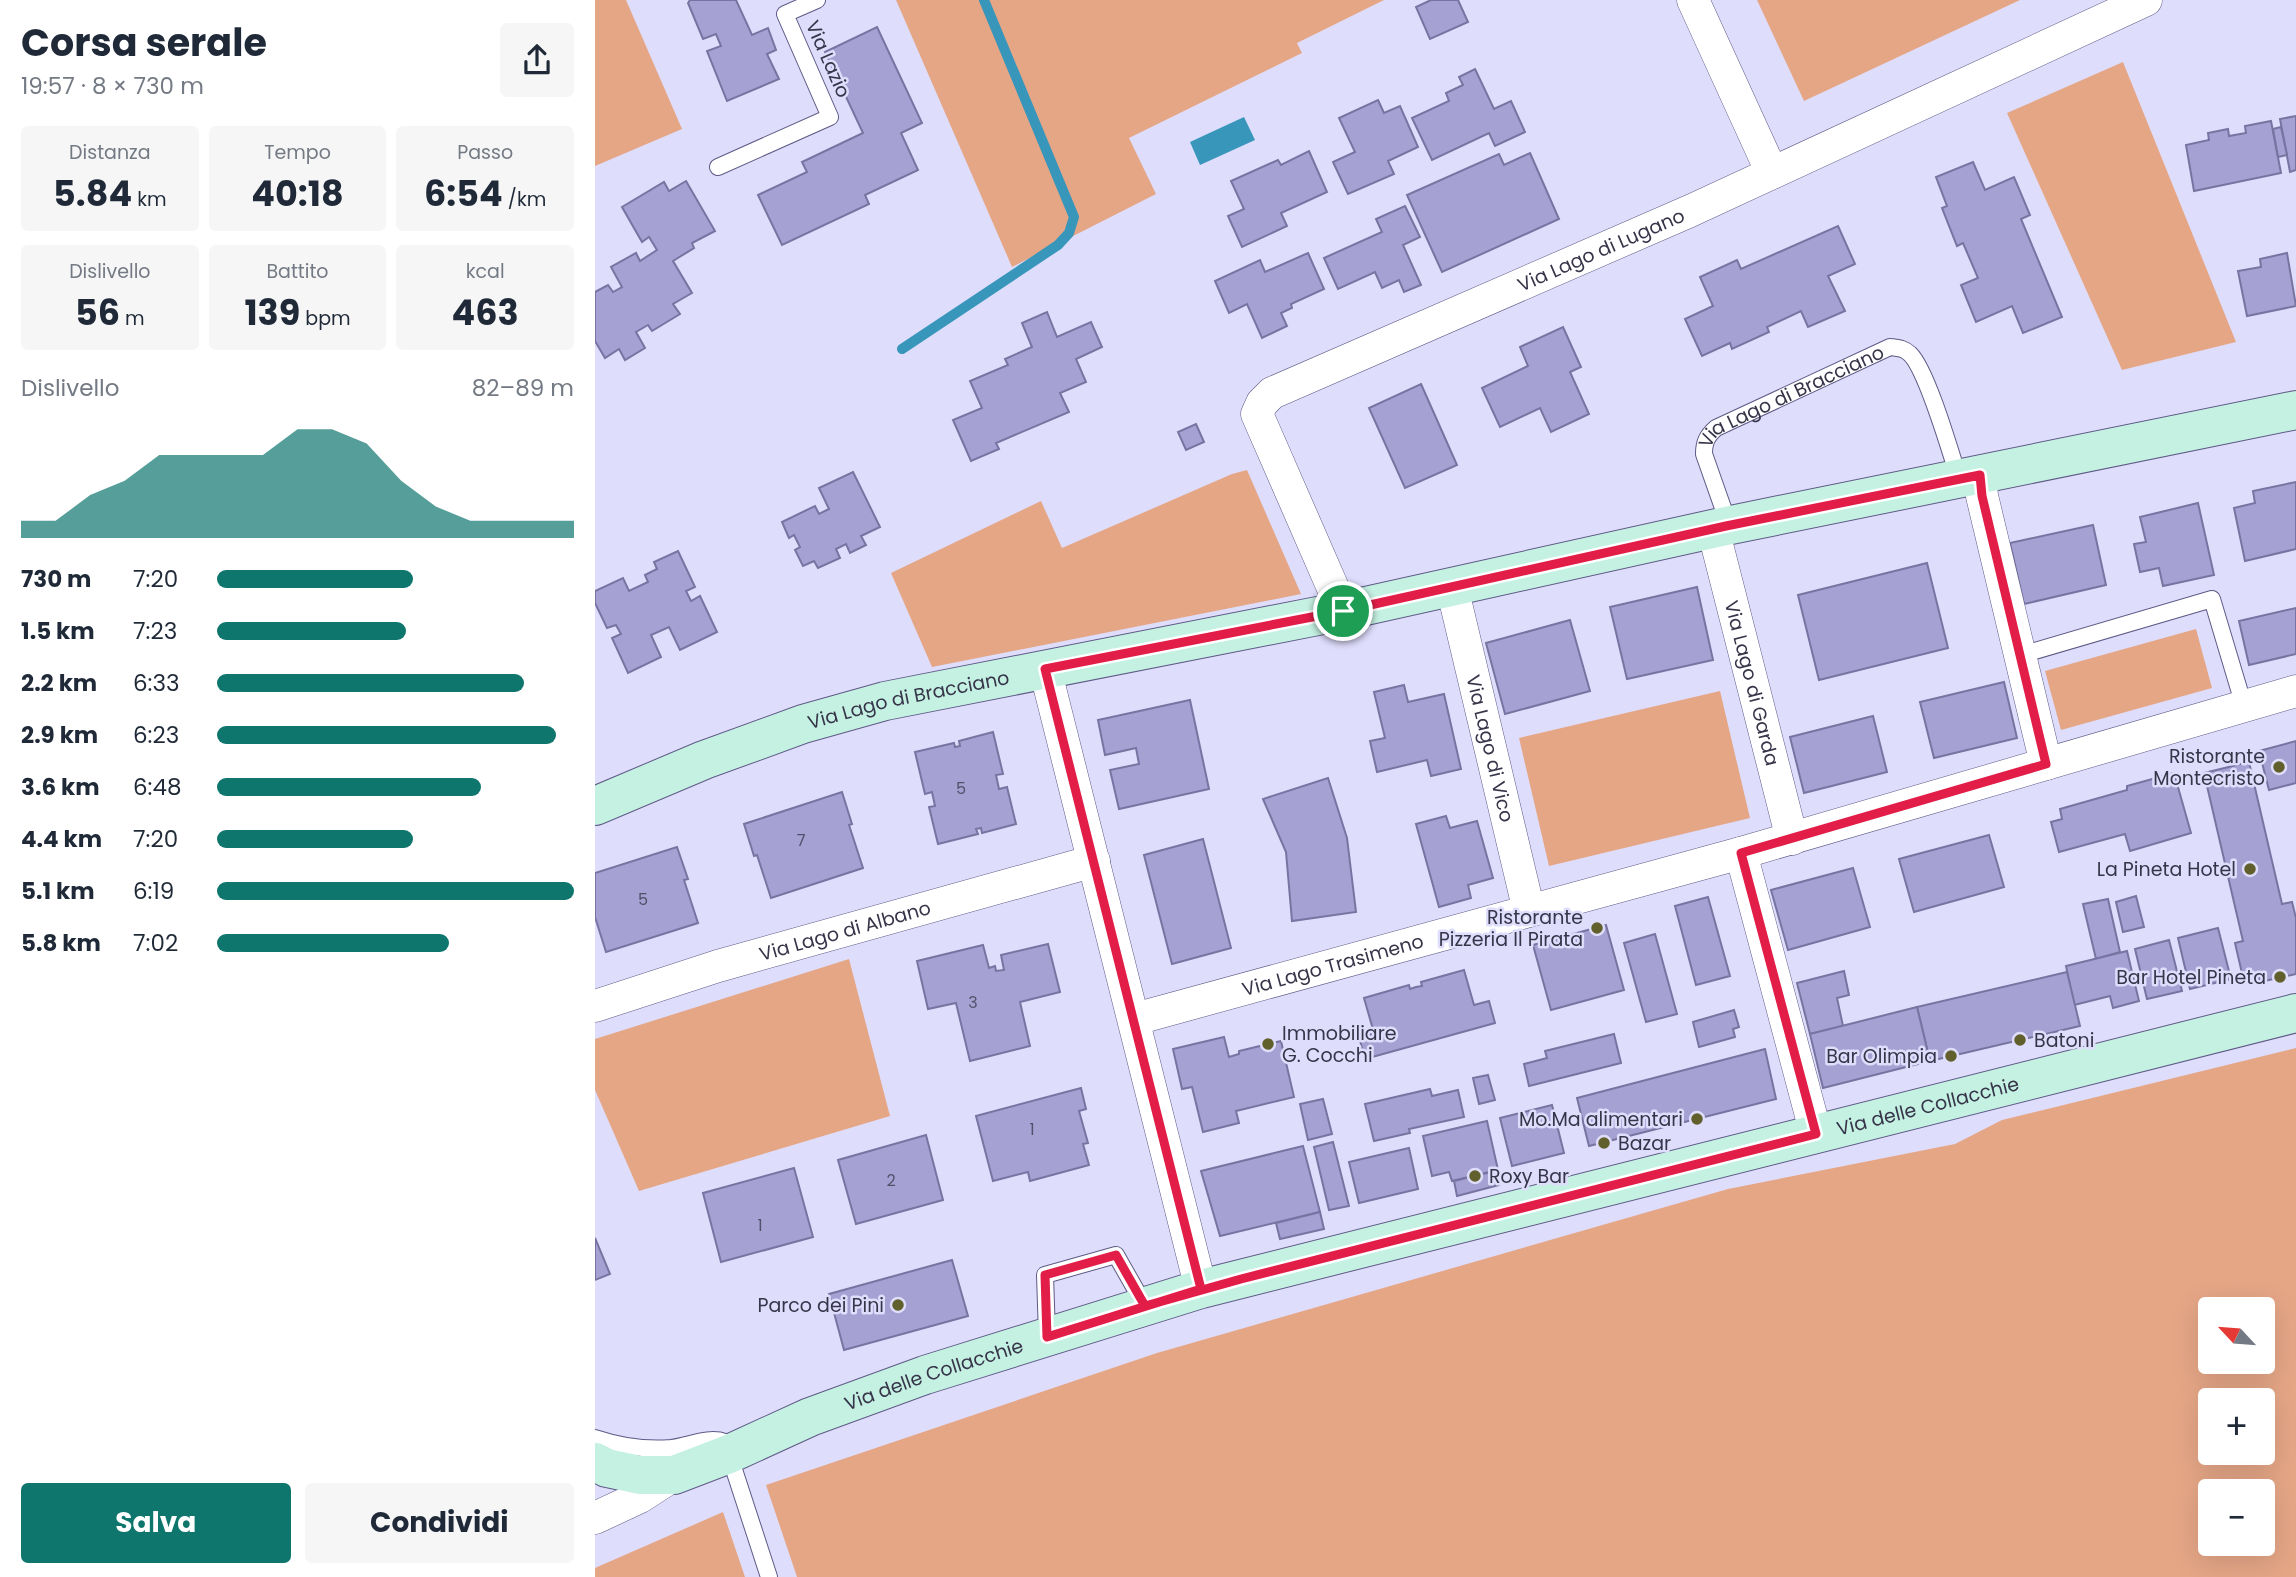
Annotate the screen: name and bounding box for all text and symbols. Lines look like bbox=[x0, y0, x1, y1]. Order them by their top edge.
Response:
text: Corsa serale bbox=[21, 16, 267, 69]
street label: Via Lazio bbox=[799, 16, 857, 102]
button: share bbox=[500, 23, 574, 97]
text: 19:57 · 8 × 730 m bbox=[21, 70, 204, 102]
text: Distanza bbox=[69, 139, 151, 166]
text: Tempo bbox=[264, 139, 331, 166]
text: Passo bbox=[457, 139, 513, 166]
text: 5.84 bbox=[53, 169, 132, 218]
text: 40:18 bbox=[251, 169, 344, 218]
text: 6:54 bbox=[424, 169, 503, 218]
text: km bbox=[132, 186, 167, 213]
text: /km bbox=[503, 186, 546, 213]
street label: Via Lago di Lugano bbox=[1513, 201, 1689, 298]
text: Dislivello bbox=[69, 258, 150, 285]
text: Battito bbox=[266, 258, 329, 285]
text: kcal bbox=[466, 258, 505, 285]
text: 56 bbox=[75, 288, 120, 337]
text: 139 bbox=[244, 288, 300, 337]
text: 463 bbox=[452, 288, 519, 337]
text: m bbox=[120, 305, 145, 332]
text: bpm bbox=[300, 305, 351, 332]
street label: Via Lago di Bracciano bbox=[1691, 338, 1888, 451]
text: Dislivello bbox=[21, 372, 119, 404]
text: 82–89 m bbox=[472, 372, 574, 404]
text: 730 m bbox=[21, 563, 91, 595]
text: 7:20 bbox=[133, 563, 178, 595]
pin bbox=[1313, 581, 1373, 641]
icon: arrive bbox=[1324, 592, 1362, 630]
street label: Via Lago di Garda bbox=[1718, 597, 1786, 769]
text: 1.5 km bbox=[21, 615, 95, 647]
text: 7:23 bbox=[133, 615, 177, 647]
street label: Via Lago di Bracciano bbox=[805, 663, 1011, 736]
text: 2.2 km bbox=[21, 667, 97, 699]
text: 6:33 bbox=[133, 667, 180, 699]
street label: Via Lago di Vico bbox=[1460, 672, 1521, 825]
text: 2.9 km bbox=[21, 719, 98, 751]
text: 6:23 bbox=[133, 719, 179, 751]
place label: Ristorante Montecristo bbox=[2153, 743, 2265, 792]
marker: Ristorante Montecristo bbox=[2271, 759, 2287, 775]
text: 3.6 km bbox=[21, 771, 100, 803]
text: 6:48 bbox=[133, 771, 181, 803]
house number: 5 bbox=[956, 777, 966, 800]
text: 4.4 km bbox=[21, 823, 102, 855]
text: 7:20 bbox=[133, 823, 178, 855]
house number: 7 bbox=[797, 829, 806, 852]
place label: La Pineta Hotel bbox=[2097, 856, 2236, 883]
marker: La Pineta Hotel bbox=[2242, 861, 2258, 877]
text: 5.1 km bbox=[21, 875, 95, 907]
text: 6:19 bbox=[133, 875, 174, 907]
house number: 5 bbox=[638, 888, 648, 911]
street label: Via Lago di Albano bbox=[756, 894, 934, 967]
place label: Ristorante Pizzeria Il Pirata bbox=[1439, 904, 1583, 953]
marker: Ristorante Pizzeria Il Pirata bbox=[1589, 920, 1605, 936]
text: 5.8 km bbox=[21, 927, 101, 959]
text: 7:02 bbox=[133, 927, 178, 959]
street label: Via Lago Trasimeno bbox=[1239, 927, 1427, 1003]
place label: Bar Hotel Pineta bbox=[2116, 964, 2266, 991]
marker: Bar Hotel Pineta bbox=[2272, 969, 2288, 985]
house number: 3 bbox=[968, 991, 978, 1014]
place label: Immobiliare G. Cocchi bbox=[1282, 1020, 1397, 1069]
place label: Batoni bbox=[2034, 1027, 2094, 1054]
marker: Batoni bbox=[2012, 1032, 2028, 1048]
marker: Immobiliare G. Cocchi bbox=[1260, 1036, 1276, 1052]
place label: Bar Olimpia bbox=[1826, 1043, 1937, 1070]
marker: Bar Olimpia bbox=[1943, 1048, 1959, 1064]
street label: Via delle Collacchie bbox=[1834, 1070, 2022, 1142]
place label: Mo.Ma alimentari bbox=[1519, 1106, 1683, 1133]
marker: Mo.Ma alimentari bbox=[1689, 1111, 1705, 1127]
house number: 1 bbox=[1029, 1118, 1035, 1141]
place label: Bazar bbox=[1618, 1130, 1671, 1157]
marker: Bazar bbox=[1596, 1135, 1612, 1151]
place label: Roxy Bar bbox=[1489, 1163, 1569, 1190]
marker: Roxy Bar bbox=[1467, 1168, 1483, 1184]
house number: 2 bbox=[886, 1169, 896, 1192]
house number: 1 bbox=[757, 1214, 763, 1237]
place label: Parco dei Pini bbox=[757, 1292, 884, 1319]
marker: Parco dei Pini bbox=[890, 1297, 906, 1313]
north arrow bbox=[2198, 1297, 2275, 1374]
map controls bbox=[2198, 1297, 2275, 1556]
street label: Via delle Collacchie bbox=[840, 1332, 1026, 1417]
button: + bbox=[2198, 1388, 2275, 1465]
button: − bbox=[2198, 1479, 2275, 1556]
button: Salva bbox=[21, 1483, 291, 1563]
button: Condividi bbox=[305, 1483, 574, 1563]

